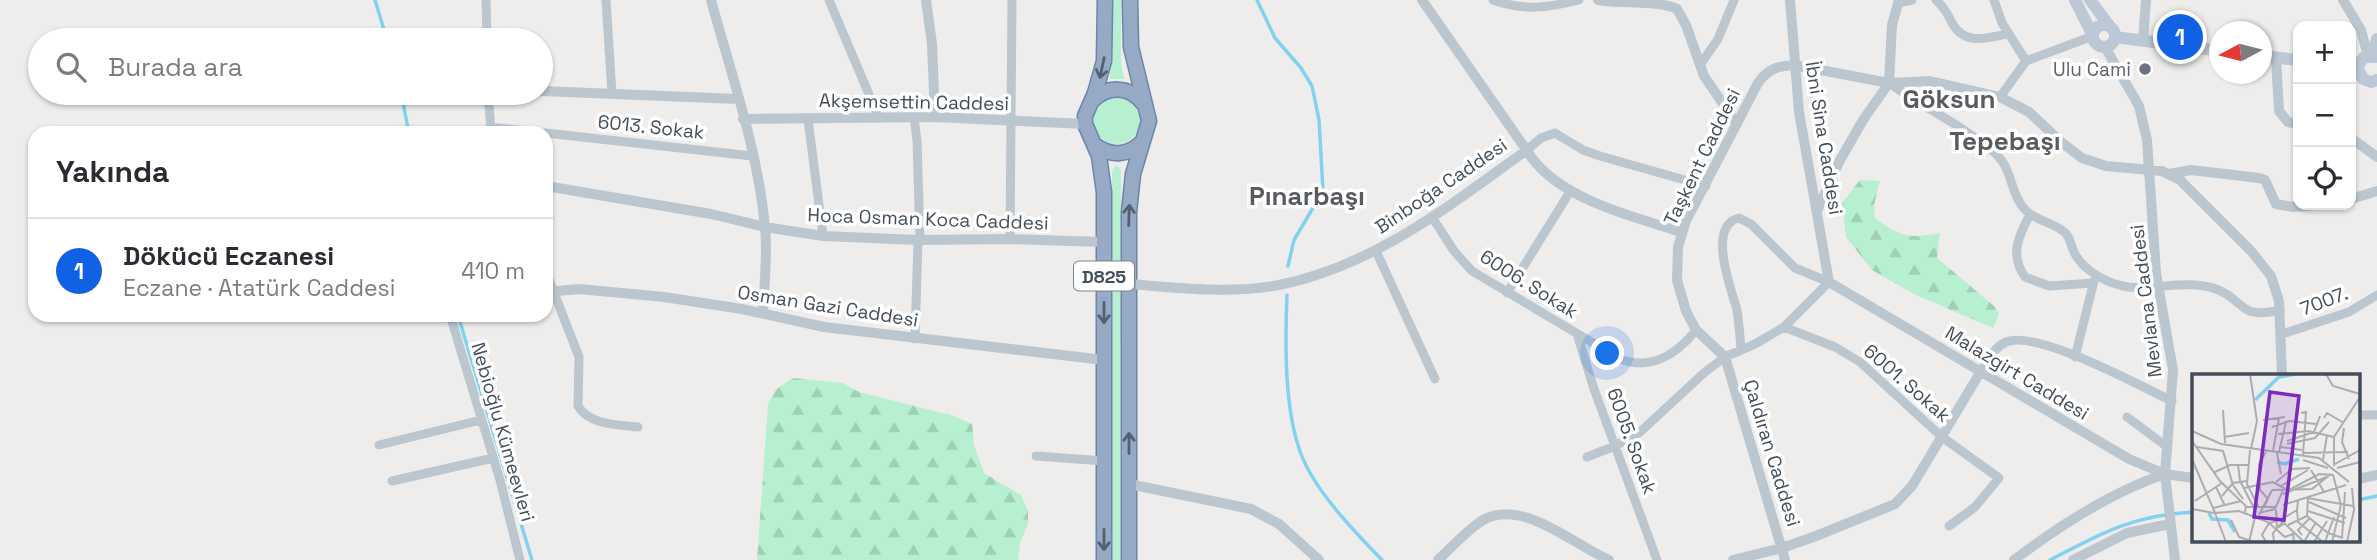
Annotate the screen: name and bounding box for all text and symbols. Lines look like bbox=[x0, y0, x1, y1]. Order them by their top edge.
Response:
pin: 1 bbox=[2157, 11, 2203, 63]
north arrow bbox=[2209, 21, 2272, 84]
map controls bbox=[2293, 21, 2356, 210]
button: + bbox=[2293, 21, 2356, 84]
search box bbox=[28, 28, 553, 105]
icon: search bbox=[52, 48, 90, 86]
text: Burada ara bbox=[108, 50, 243, 84]
one-way arrow bbox=[1094, 56, 1108, 79]
place label: Ulu Cami bbox=[2053, 57, 2131, 82]
street label: İbni Sina Caddesi bbox=[1800, 59, 1848, 217]
marker: Ulu Cami bbox=[2137, 61, 2153, 77]
district label: Göksun bbox=[1902, 82, 1996, 116]
street label: Taşkent Caddesi bbox=[1658, 84, 1746, 230]
button: − bbox=[2293, 84, 2356, 147]
street label: Akşemsettin Caddesi bbox=[819, 88, 1009, 116]
street label: 6013. Sokak bbox=[597, 109, 705, 145]
district label: Tepebaşı bbox=[1949, 124, 2061, 158]
street label: Binboğa Caddesi bbox=[1370, 133, 1512, 239]
button: locate bbox=[2293, 147, 2356, 210]
text: Yakında bbox=[56, 152, 169, 191]
district label: Pınarbaşı bbox=[1249, 179, 1365, 213]
street label: Hoca Osman Koca Caddesi bbox=[807, 202, 1049, 236]
one-way arrow bbox=[1122, 204, 1136, 227]
street label: Mevlana Caddesi bbox=[2124, 223, 2168, 379]
text: Dökücü Eczanesi bbox=[123, 239, 334, 273]
street label: 6006. Sokak bbox=[1475, 244, 1583, 324]
text: 1 bbox=[74, 256, 84, 286]
text: 410 m bbox=[461, 256, 525, 286]
road number: D825 bbox=[1074, 262, 1134, 290]
text: Eczane · Atatürk Caddesi bbox=[123, 273, 395, 303]
street label: Osman Gazi Caddesi bbox=[736, 279, 920, 333]
street label: 7007. bbox=[2297, 281, 2351, 321]
one-way arrow bbox=[1097, 301, 1111, 324]
street label: Malazgirt Caddesi bbox=[1941, 320, 2093, 426]
your location bbox=[1590, 336, 1624, 370]
street label: 6001. Sokak bbox=[1858, 338, 1956, 428]
street label: Nebioğlu Kümeevleri bbox=[465, 339, 541, 525]
inset map bbox=[2192, 374, 2360, 542]
street label: Çaldıran Caddesi bbox=[1738, 377, 1806, 529]
street label: 6005. Sokak bbox=[1601, 385, 1663, 497]
one-way arrow bbox=[1122, 432, 1136, 455]
one-way arrow bbox=[1097, 529, 1111, 552]

